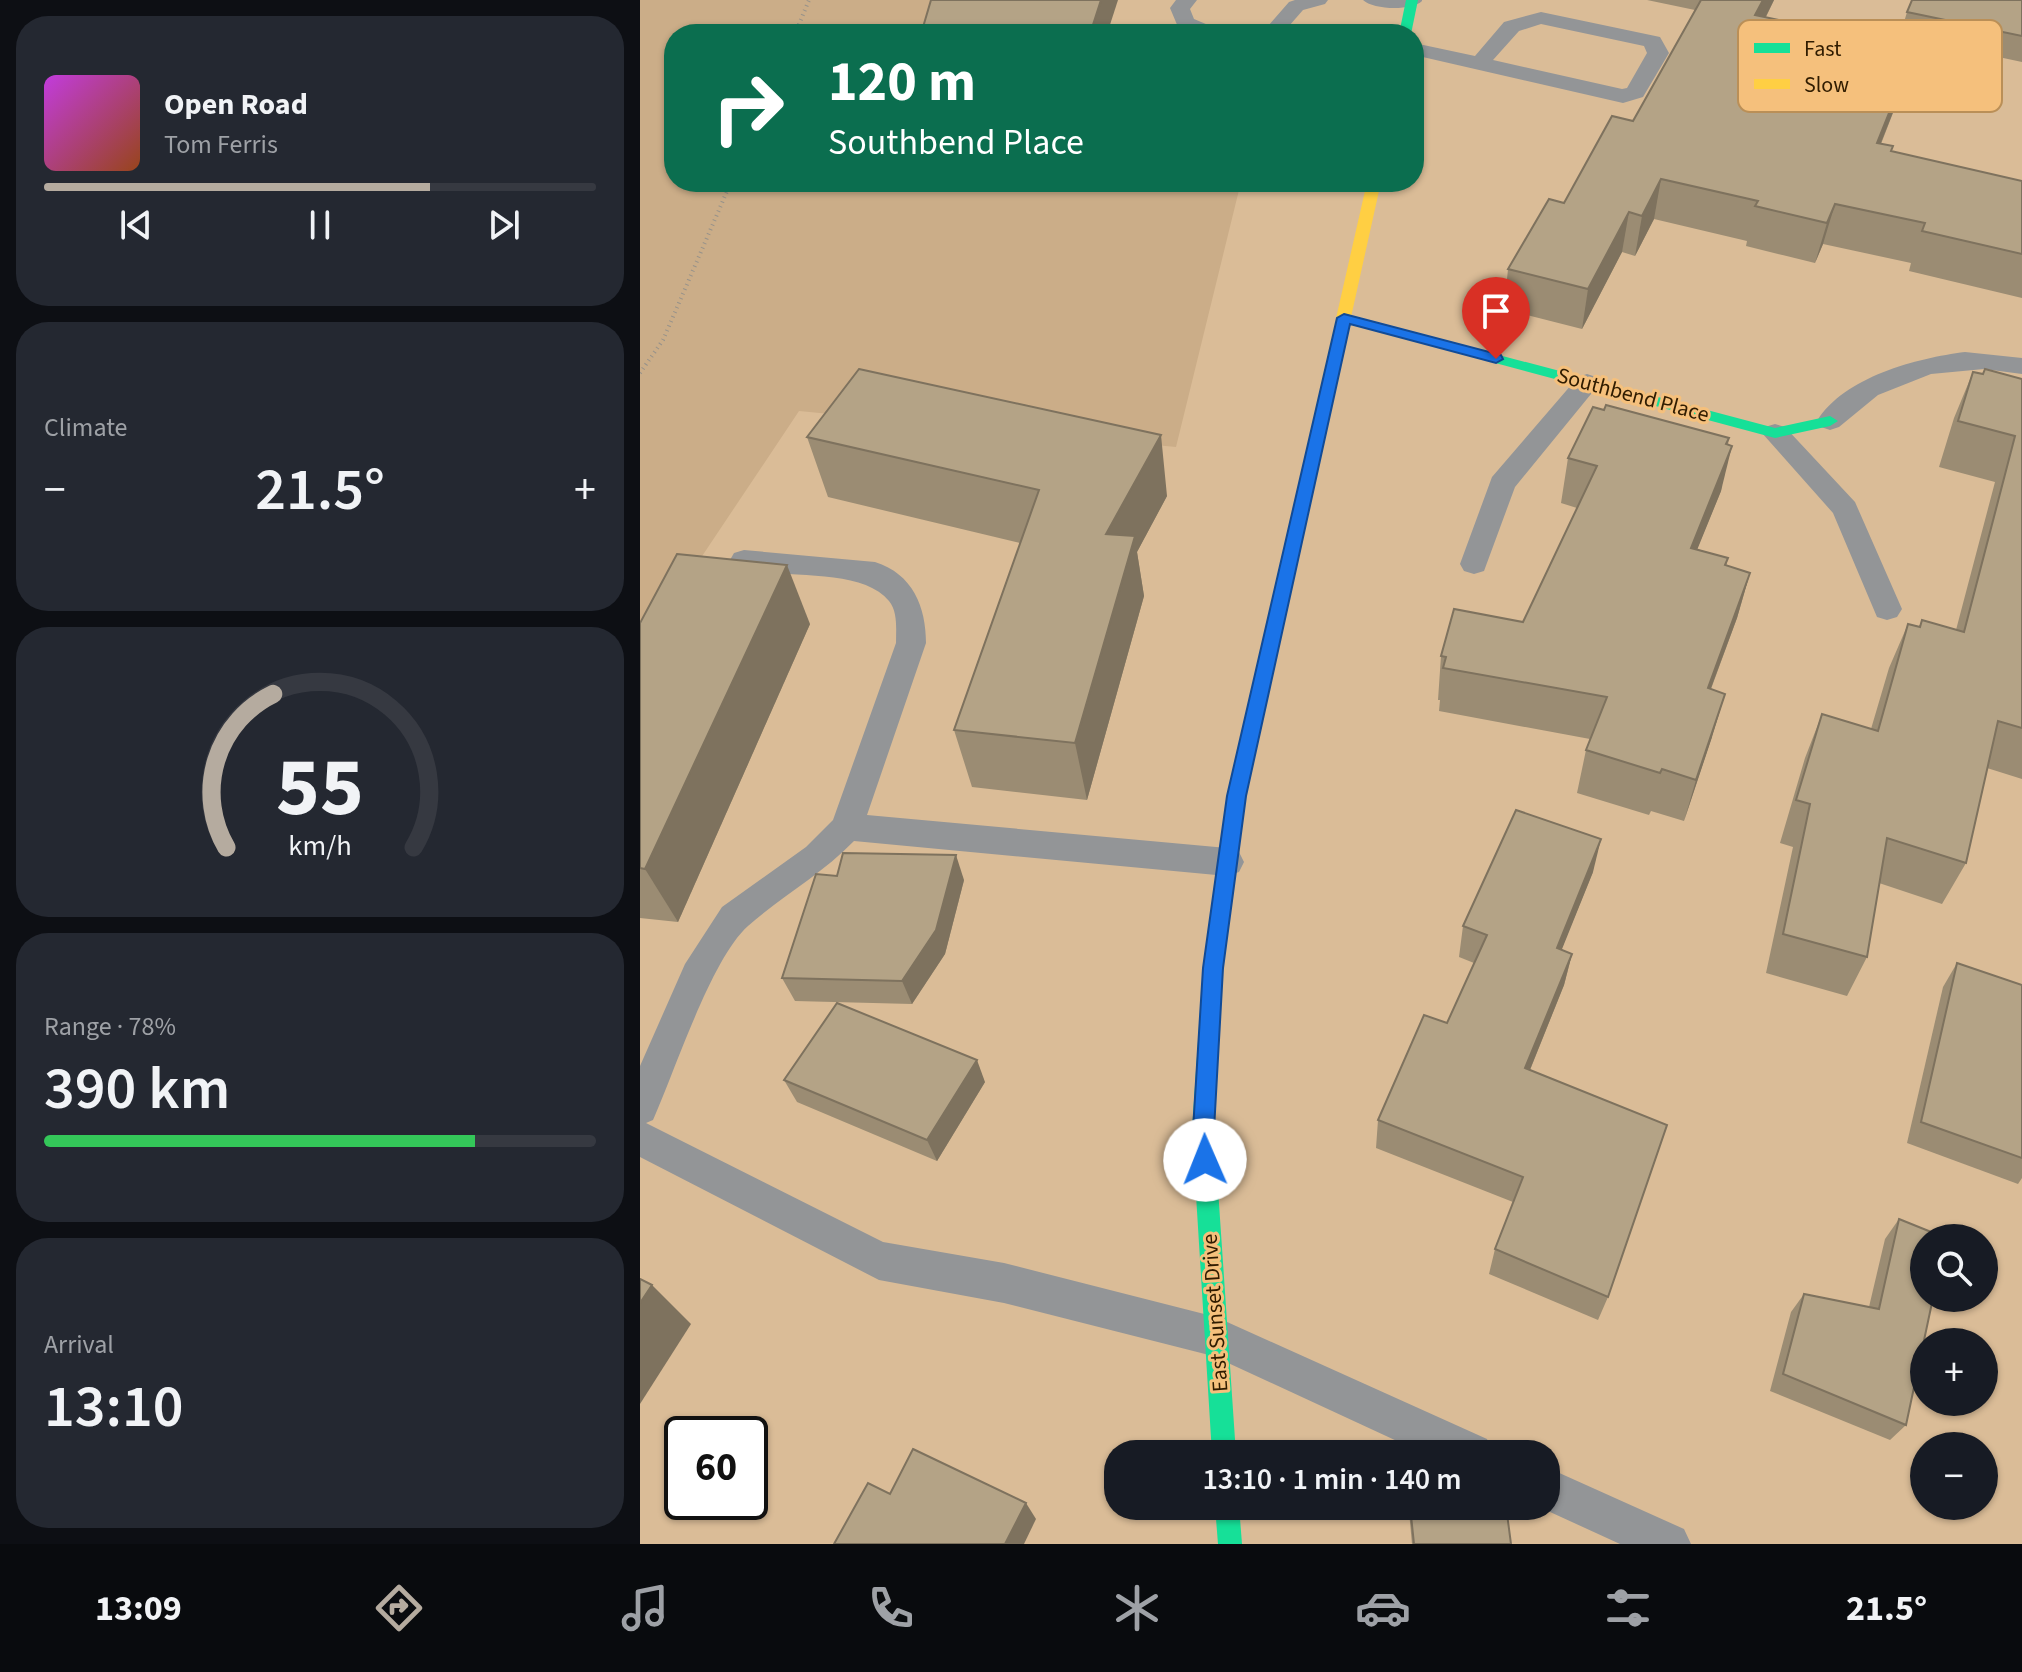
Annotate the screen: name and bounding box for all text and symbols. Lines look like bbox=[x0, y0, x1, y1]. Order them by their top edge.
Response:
legend bbox=[1738, 20, 2002, 112]
text: Fast bbox=[1804, 33, 1842, 65]
text: 120 m bbox=[828, 43, 976, 122]
icon: right bbox=[696, 56, 800, 160]
text: Slow bbox=[1804, 69, 1849, 101]
text: Open Road bbox=[164, 83, 308, 126]
text: Southbend Place bbox=[828, 117, 1084, 168]
text: Tom Ferris bbox=[164, 126, 278, 163]
icon: previous bbox=[114, 203, 158, 247]
icon: pause bbox=[298, 203, 342, 247]
icon: next bbox=[482, 203, 526, 247]
pin bbox=[1462, 277, 1530, 359]
icon: arrive bbox=[1474, 289, 1518, 333]
street label: Southbend Place bbox=[1553, 359, 1713, 431]
text: Climate bbox=[44, 409, 128, 446]
text: 21.5° bbox=[255, 448, 385, 533]
text: − bbox=[44, 459, 66, 522]
text: + bbox=[574, 459, 596, 522]
text: 55 bbox=[276, 729, 364, 847]
text: km/h bbox=[288, 826, 352, 866]
text: Range · 78% bbox=[44, 1008, 176, 1045]
text: 390 km bbox=[44, 1047, 230, 1132]
position arrow bbox=[1163, 1118, 1247, 1202]
map controls bbox=[1910, 1224, 1998, 1520]
button: search bbox=[1910, 1224, 1998, 1312]
street label: East Sunset Drive bbox=[1194, 1233, 1236, 1393]
text: Arrival bbox=[44, 1326, 114, 1363]
button: + bbox=[1910, 1328, 1998, 1416]
text: 13:10 bbox=[44, 1365, 184, 1450]
speed limit sign: 60 bbox=[664, 1416, 768, 1520]
button: − bbox=[1910, 1432, 1998, 1520]
text: 13:10 · 1 min · 140 m bbox=[1202, 1458, 1462, 1501]
icon: directions bbox=[371, 1580, 427, 1636]
icon: music bbox=[617, 1580, 673, 1636]
icon: phone bbox=[863, 1580, 919, 1636]
icon: climate bbox=[1109, 1580, 1165, 1636]
icon: car bbox=[1355, 1580, 1411, 1636]
icon: filters bbox=[1600, 1580, 1656, 1636]
text: 13:09 bbox=[95, 1583, 182, 1634]
text: 21.5° bbox=[1846, 1583, 1927, 1634]

